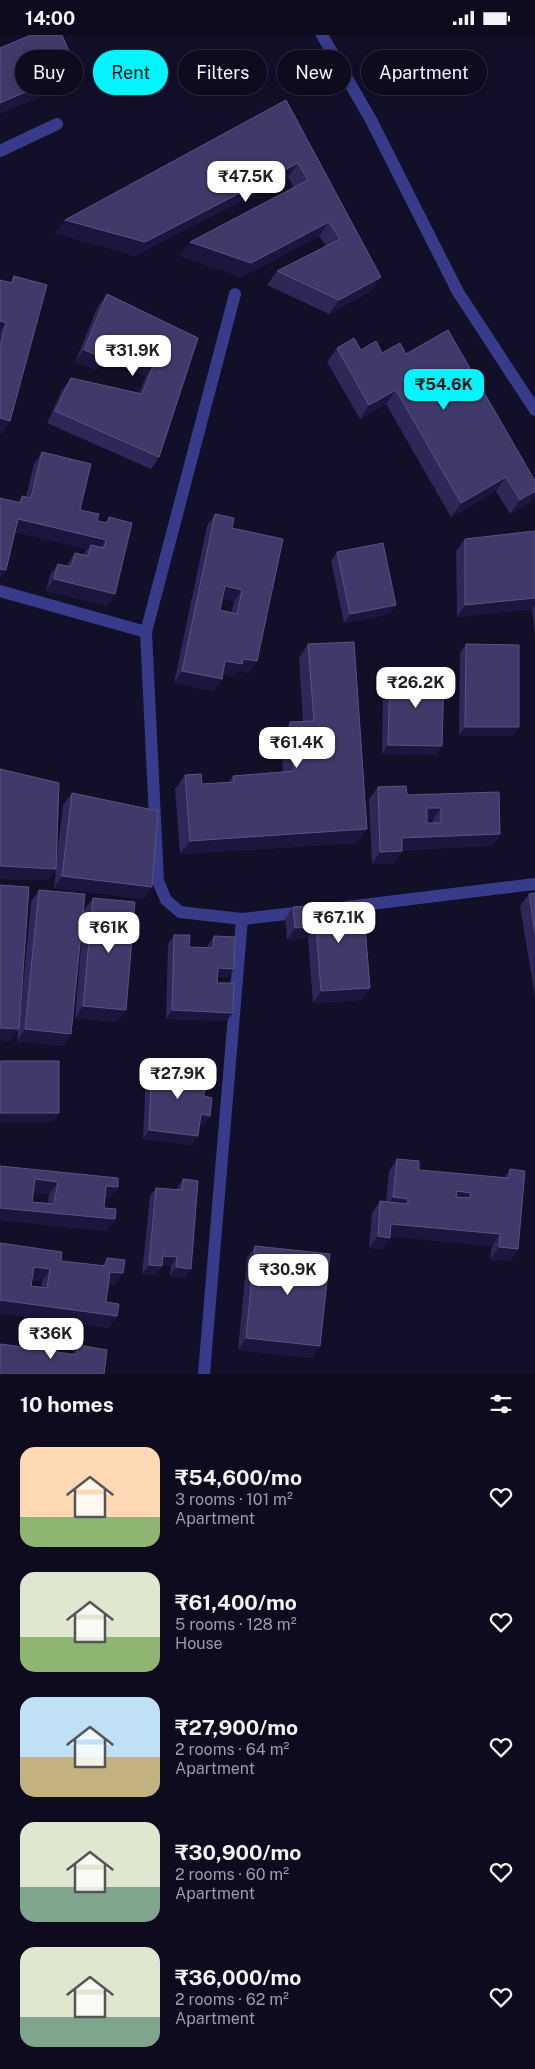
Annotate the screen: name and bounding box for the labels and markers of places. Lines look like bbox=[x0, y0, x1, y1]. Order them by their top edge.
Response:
pin: ₹47.5K bbox=[205, 161, 287, 203]
pin: ₹31.9K bbox=[92, 335, 174, 377]
pin: ₹54.6K bbox=[403, 369, 485, 411]
pin: ₹26.2K bbox=[375, 667, 457, 709]
pin: ₹61.4K bbox=[256, 727, 338, 769]
pin: ₹67.1K bbox=[298, 901, 380, 944]
pin: ₹61K bbox=[79, 911, 139, 954]
pin: ₹27.9K bbox=[137, 1057, 219, 1100]
pin: ₹30.9K bbox=[247, 1253, 329, 1296]
pin: ₹36K bbox=[21, 1317, 81, 1360]

